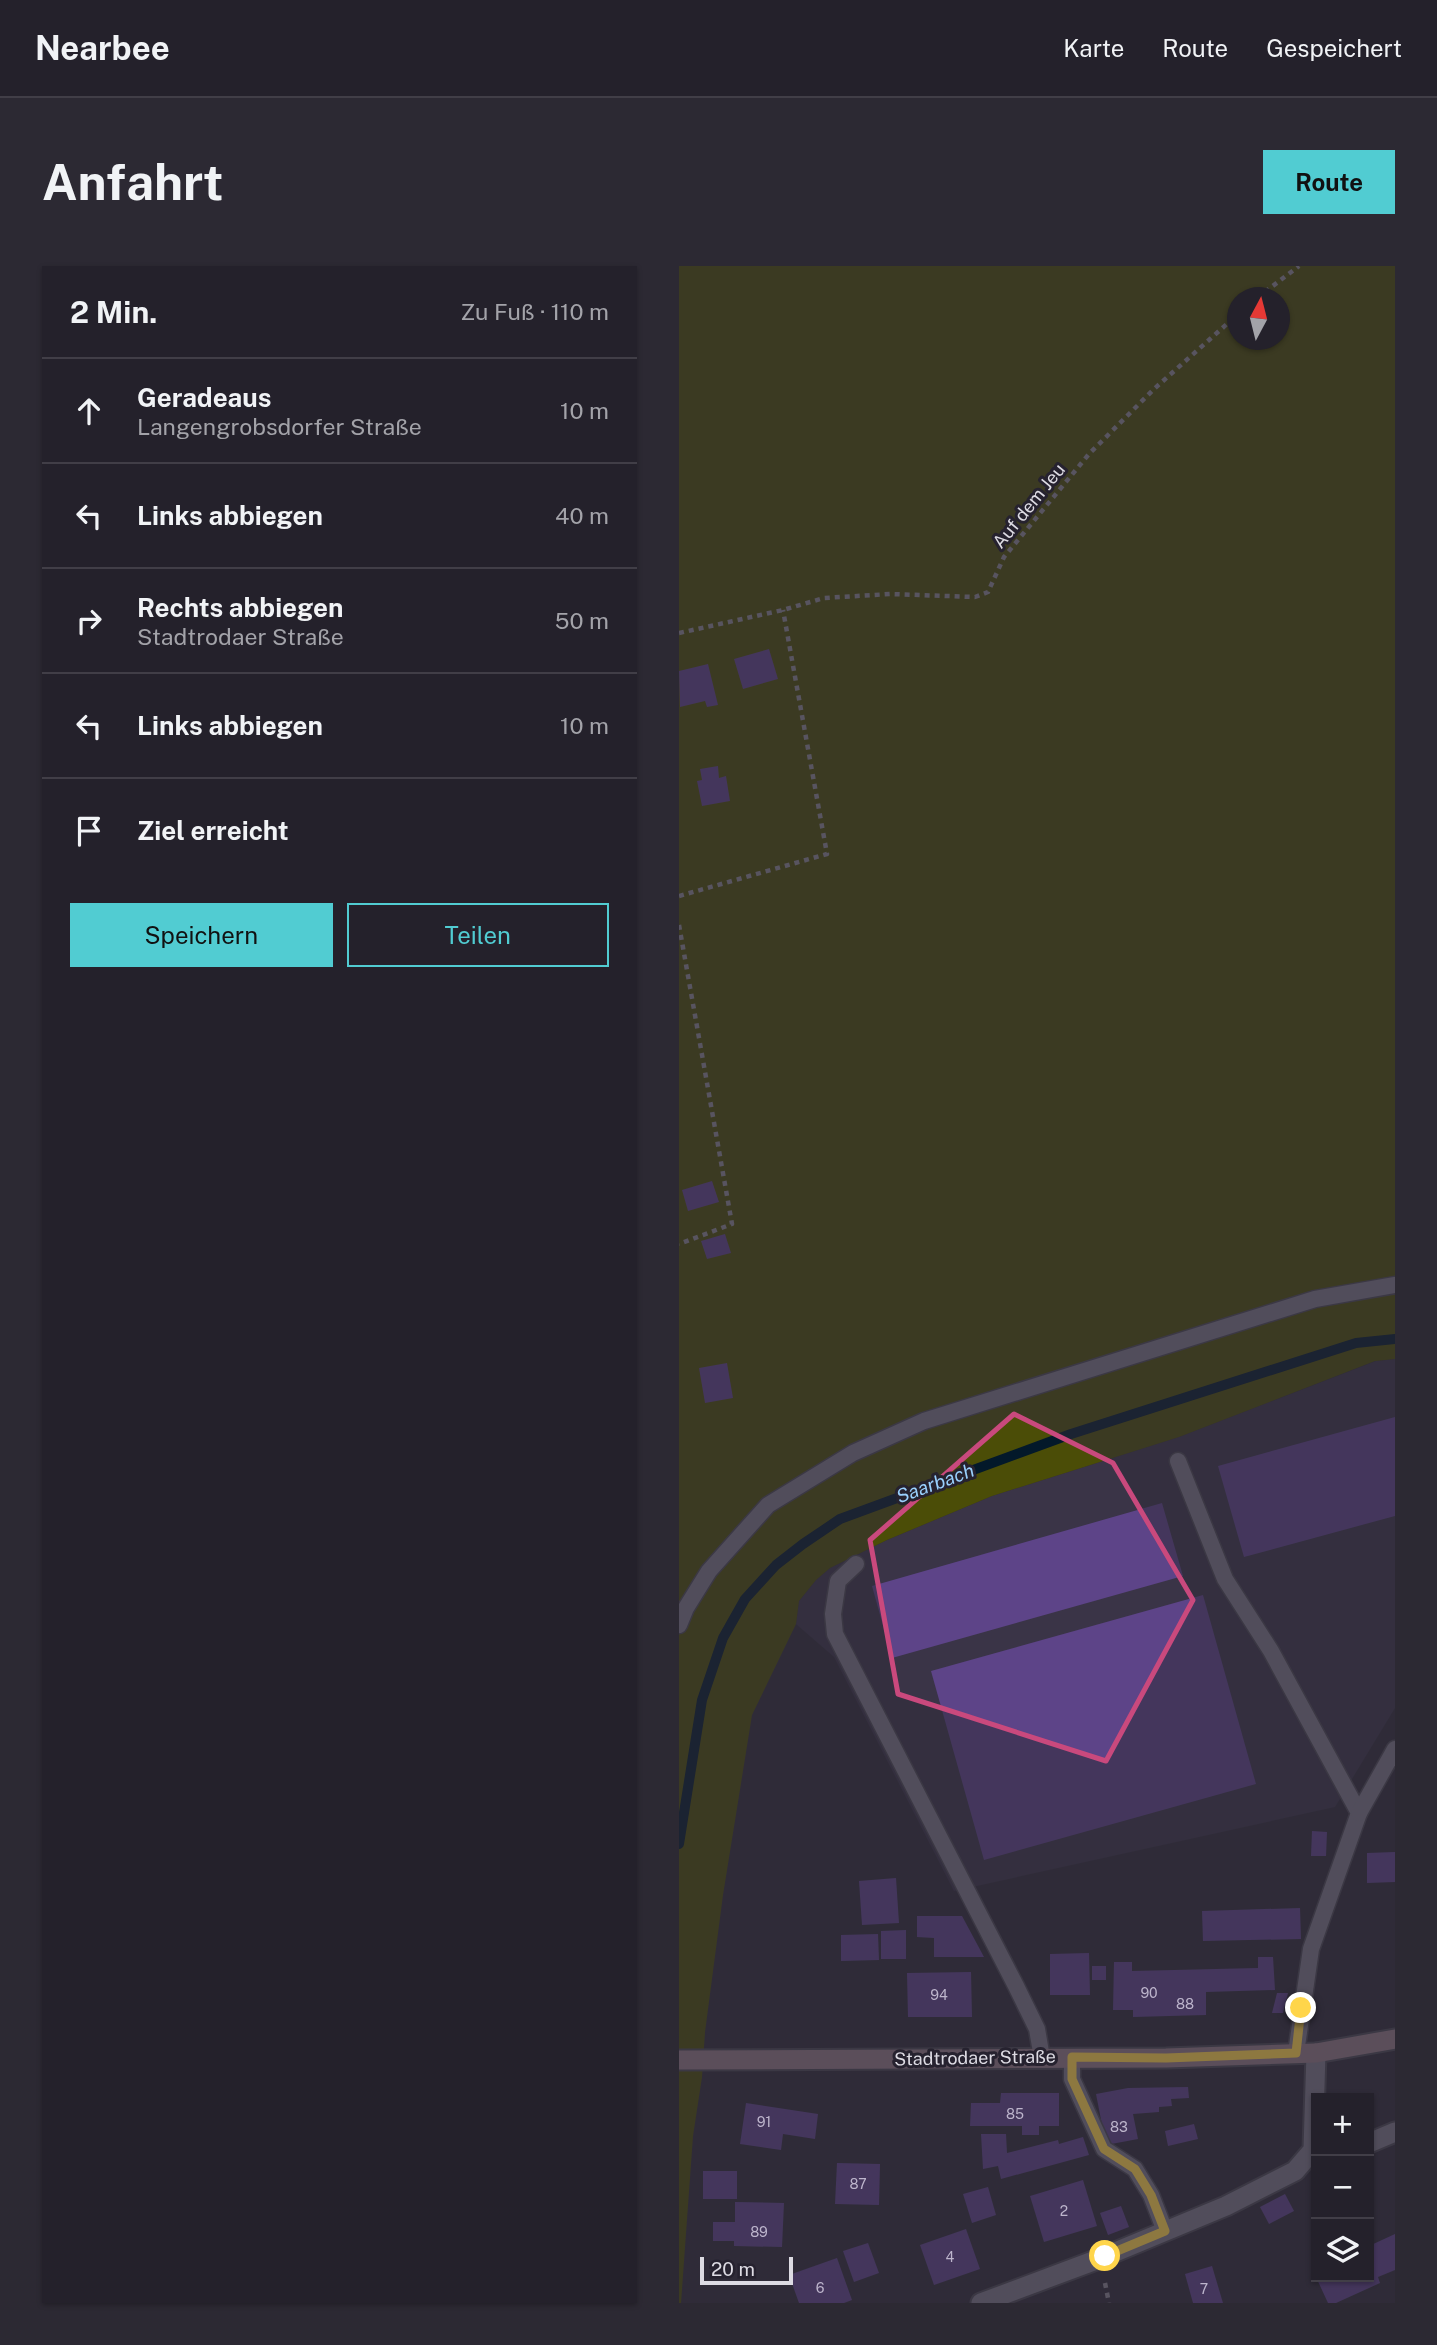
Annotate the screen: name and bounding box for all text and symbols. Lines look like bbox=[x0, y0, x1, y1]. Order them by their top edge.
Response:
text: Nearbee bbox=[35, 29, 170, 67]
text: Karte bbox=[1063, 34, 1124, 62]
text: Route bbox=[1162, 34, 1228, 62]
text: Gespeichert bbox=[1266, 34, 1402, 62]
button: Route bbox=[1263, 150, 1395, 214]
text: Anfahrt bbox=[42, 153, 223, 211]
north arrow bbox=[1227, 287, 1290, 350]
text: 2 Min. bbox=[70, 294, 157, 330]
text: Zu Fuß · 110 m bbox=[460, 298, 609, 325]
text: Geradeaus bbox=[137, 382, 272, 413]
icon: ahead bbox=[70, 392, 108, 430]
text: 10 m bbox=[560, 397, 609, 424]
text: Langengrobsdorfer Straße bbox=[137, 413, 422, 440]
street label: Auf dem Jeu bbox=[988, 459, 1069, 552]
icon: left bbox=[70, 497, 108, 535]
text: Links abbiegen bbox=[137, 500, 323, 531]
text: 40 m bbox=[555, 502, 609, 529]
text: Rechts abbiegen bbox=[137, 592, 343, 623]
icon: right bbox=[70, 602, 108, 640]
text: 50 m bbox=[555, 607, 609, 634]
text: Stadtrodaer Straße bbox=[137, 623, 344, 650]
icon: left bbox=[70, 707, 108, 745]
text: Links abbiegen bbox=[137, 710, 323, 741]
text: 10 m bbox=[560, 712, 609, 739]
icon: arrive bbox=[70, 812, 108, 850]
text: Ziel erreicht bbox=[137, 815, 289, 846]
button: Speichern bbox=[70, 903, 333, 967]
button: Teilen bbox=[347, 903, 609, 967]
water label: Saarbach bbox=[893, 1459, 977, 1507]
house number: 90 bbox=[1140, 1985, 1158, 2001]
house number: 94 bbox=[930, 1987, 948, 2003]
route end bbox=[1285, 1992, 1316, 2023]
house number: 88 bbox=[1176, 1996, 1194, 2012]
street label: Stadtrodaer Straße bbox=[894, 2046, 1056, 2069]
map controls bbox=[1311, 2093, 1374, 2282]
button: + bbox=[1311, 2093, 1374, 2156]
house number: 85 bbox=[1006, 2106, 1024, 2122]
house number: 91 bbox=[757, 2114, 771, 2130]
house number: 83 bbox=[1110, 2119, 1128, 2135]
button: − bbox=[1311, 2156, 1374, 2219]
house number: 87 bbox=[849, 2176, 867, 2192]
house number: 2 bbox=[1060, 2203, 1068, 2219]
button: layers bbox=[1311, 2219, 1374, 2282]
house number: 89 bbox=[750, 2224, 768, 2240]
route start bbox=[1089, 2240, 1120, 2271]
house number: 4 bbox=[946, 2249, 955, 2265]
scale bar bbox=[700, 2254, 793, 2286]
text: 20 m bbox=[711, 2258, 755, 2280]
house number: 6 bbox=[816, 2280, 825, 2296]
house number: 7 bbox=[1200, 2281, 1208, 2297]

